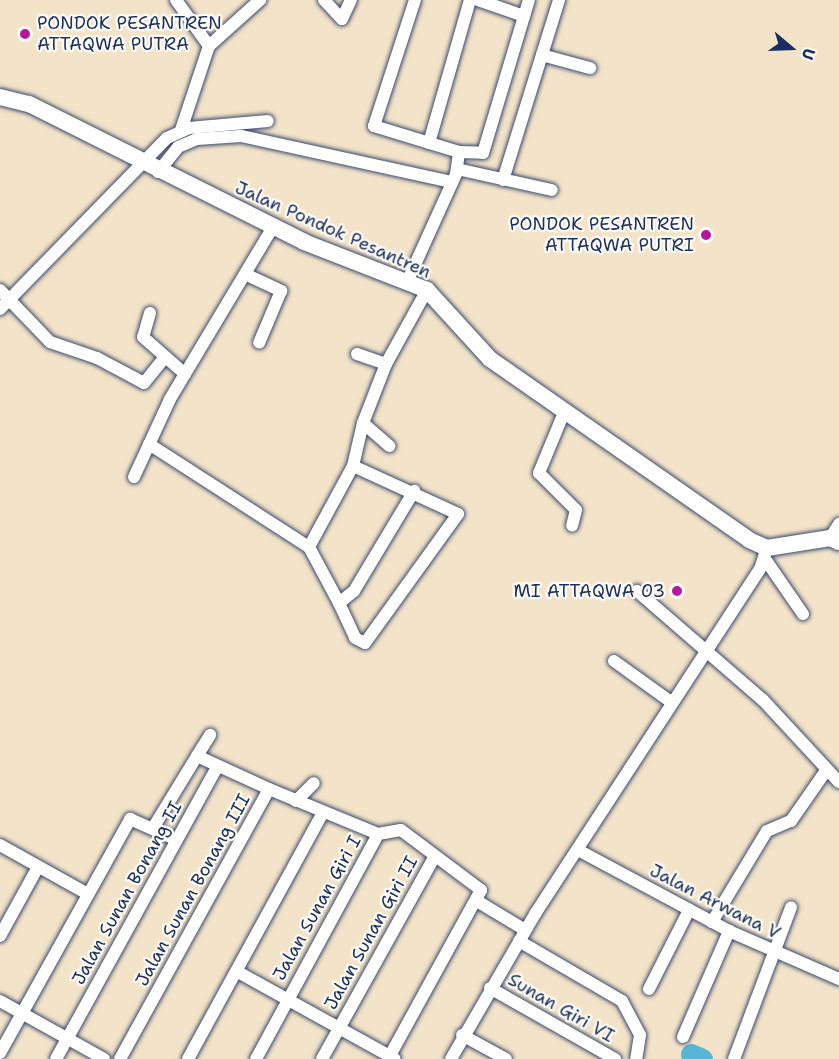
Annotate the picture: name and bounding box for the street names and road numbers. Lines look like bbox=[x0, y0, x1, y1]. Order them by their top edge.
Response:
street label: Jalan Pondok Pesantren bbox=[232, 177, 434, 283]
street label: Jalan Sunan Bonang III bbox=[131, 790, 255, 990]
street label: Jalan Sunan Bonang II bbox=[68, 798, 186, 988]
street label: Jalan Sunan Giri I bbox=[268, 832, 366, 984]
street label: Jalan Sunan Giri II bbox=[320, 852, 422, 1014]
street label: Jalan Arwana V bbox=[646, 860, 784, 944]
street label: Sunan Giri VI bbox=[504, 969, 618, 1047]

